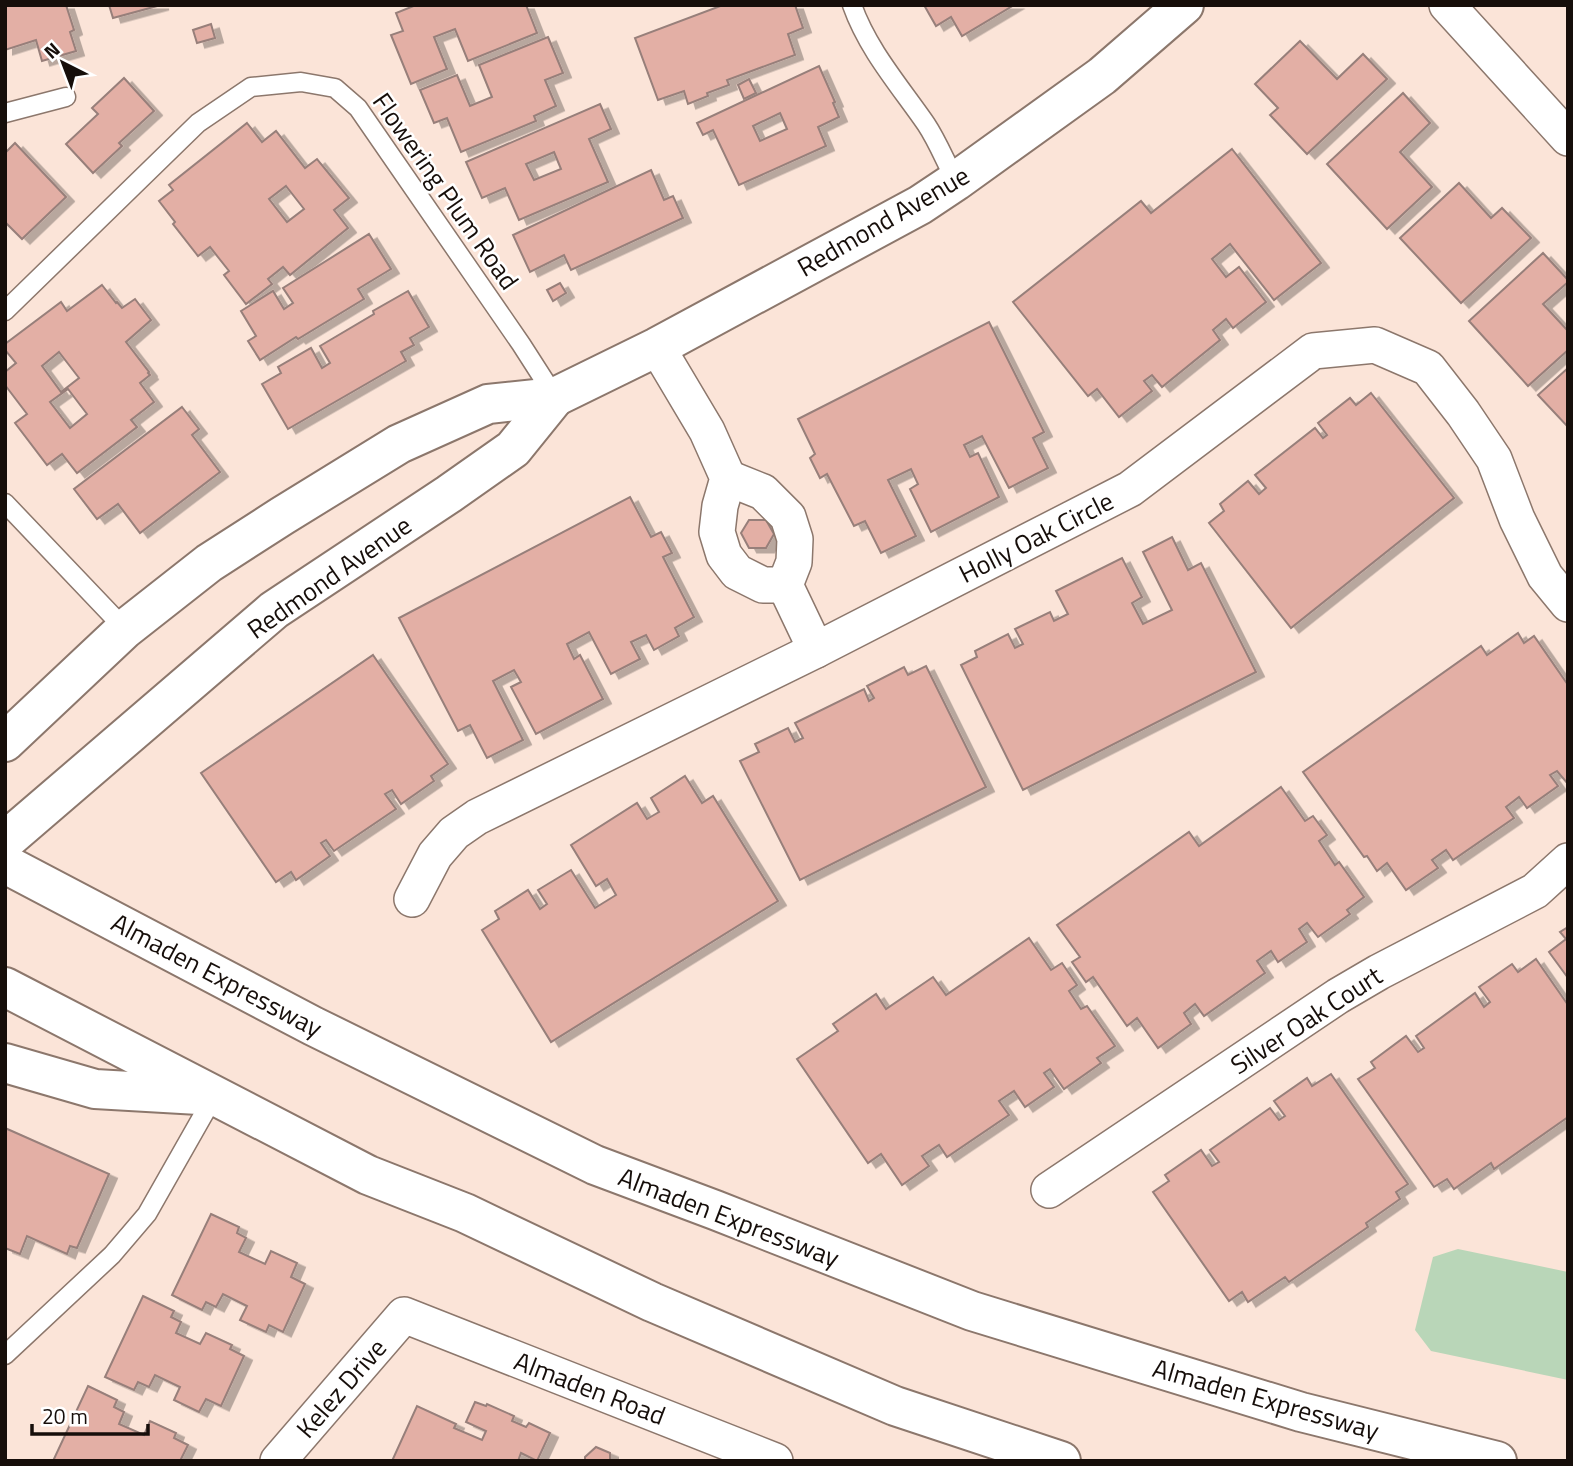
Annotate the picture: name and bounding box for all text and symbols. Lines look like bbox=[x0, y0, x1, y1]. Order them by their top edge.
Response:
north arrow bbox=[28, 28, 98, 98]
text: N bbox=[37, 35, 66, 65]
street label: Flowering Plum Road bbox=[363, 84, 529, 298]
street label: Redmond Avenue bbox=[790, 156, 976, 286]
street label: Holly Oak Circle bbox=[952, 481, 1120, 593]
street label: Redmond Avenue bbox=[239, 506, 419, 648]
street label: Almaden Expressway bbox=[105, 903, 329, 1047]
street label: Silver Oak Court bbox=[1222, 956, 1390, 1084]
street label: Almaden Expressway bbox=[613, 1157, 845, 1277]
street label: Kelez Drive bbox=[287, 1330, 395, 1446]
street label: Almaden Road bbox=[509, 1341, 671, 1435]
street label: Almaden Expressway bbox=[1148, 1348, 1384, 1450]
scale bar bbox=[32, 1392, 147, 1436]
text: 20 m bbox=[42, 1400, 88, 1432]

